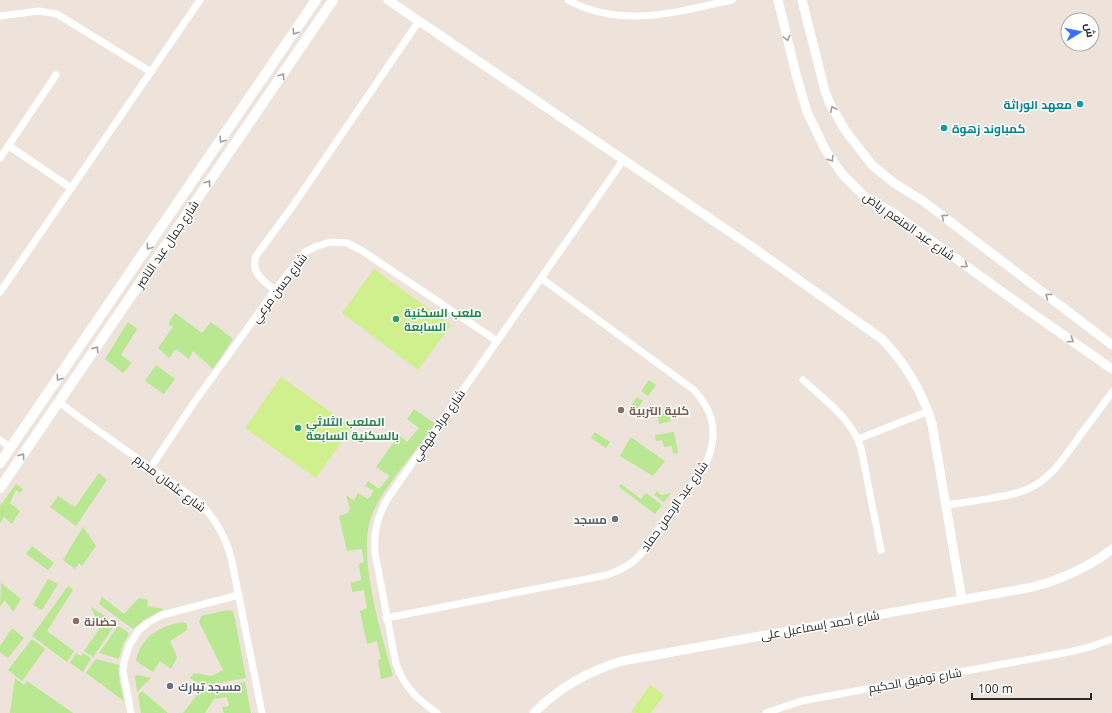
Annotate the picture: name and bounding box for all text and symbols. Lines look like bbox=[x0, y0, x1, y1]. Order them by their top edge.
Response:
north arrow bbox=[1060, 12, 1100, 52]
text: ش bbox=[1082, 22, 1099, 38]
one-way arrow bbox=[292, 28, 300, 35]
one-way arrow bbox=[782, 34, 791, 41]
one-way arrow bbox=[277, 73, 285, 80]
place label: معهد الوراثة bbox=[1004, 96, 1072, 113]
marker: معهد الوراثة bbox=[1075, 99, 1085, 109]
one-way arrow bbox=[830, 106, 837, 113]
place label: كمباوند زهوة bbox=[952, 120, 1025, 137]
marker: كمباوند زهوة bbox=[939, 123, 949, 133]
one-way arrow bbox=[219, 136, 226, 143]
one-way arrow bbox=[826, 155, 834, 162]
one-way arrow bbox=[204, 181, 211, 188]
street label: شارع عبد المنعم رياض bbox=[860, 188, 958, 264]
street label: شارع جمال عبد الناصر bbox=[131, 197, 203, 292]
one-way arrow bbox=[942, 215, 949, 222]
one-way arrow bbox=[146, 243, 153, 250]
street label: شارع حسن مرعي bbox=[247, 249, 313, 328]
one-way arrow bbox=[960, 261, 967, 268]
one-way arrow bbox=[1045, 293, 1052, 300]
place label: ملعب السكنية السابعة bbox=[404, 304, 482, 335]
marker: ملعب السكنية السابعة bbox=[391, 314, 401, 324]
one-way arrow bbox=[1067, 335, 1074, 343]
one-way arrow bbox=[91, 346, 98, 353]
one-way arrow bbox=[57, 373, 64, 380]
street label: شارع مراد فهمي bbox=[407, 386, 471, 465]
place label: كلية التربية bbox=[629, 402, 689, 419]
marker: كلية التربية bbox=[616, 405, 626, 415]
place label: الملعب الثلاثي بالسكنية السابعة bbox=[306, 413, 399, 444]
marker: الملعب الثلاثي بالسكنية السابعة bbox=[293, 423, 303, 433]
street label: شارع عثمان محرم bbox=[131, 450, 209, 516]
one-way arrow bbox=[17, 453, 25, 460]
street label: شارع عبد الرحمن حماد bbox=[636, 457, 712, 555]
place label: مسجد bbox=[574, 511, 607, 528]
marker: مسجد bbox=[610, 514, 620, 524]
street label: شارع أحمد إسماعيل على bbox=[759, 606, 881, 644]
place label: حضانة bbox=[84, 613, 117, 630]
marker: حضانة bbox=[71, 616, 81, 626]
street label: شارع توفيق الحكيم bbox=[867, 663, 963, 697]
scale bar bbox=[972, 675, 1091, 701]
place label: مسجد تبارك bbox=[178, 678, 241, 695]
text: 100 m bbox=[978, 680, 1013, 697]
marker: مسجد تبارك bbox=[165, 681, 175, 691]

